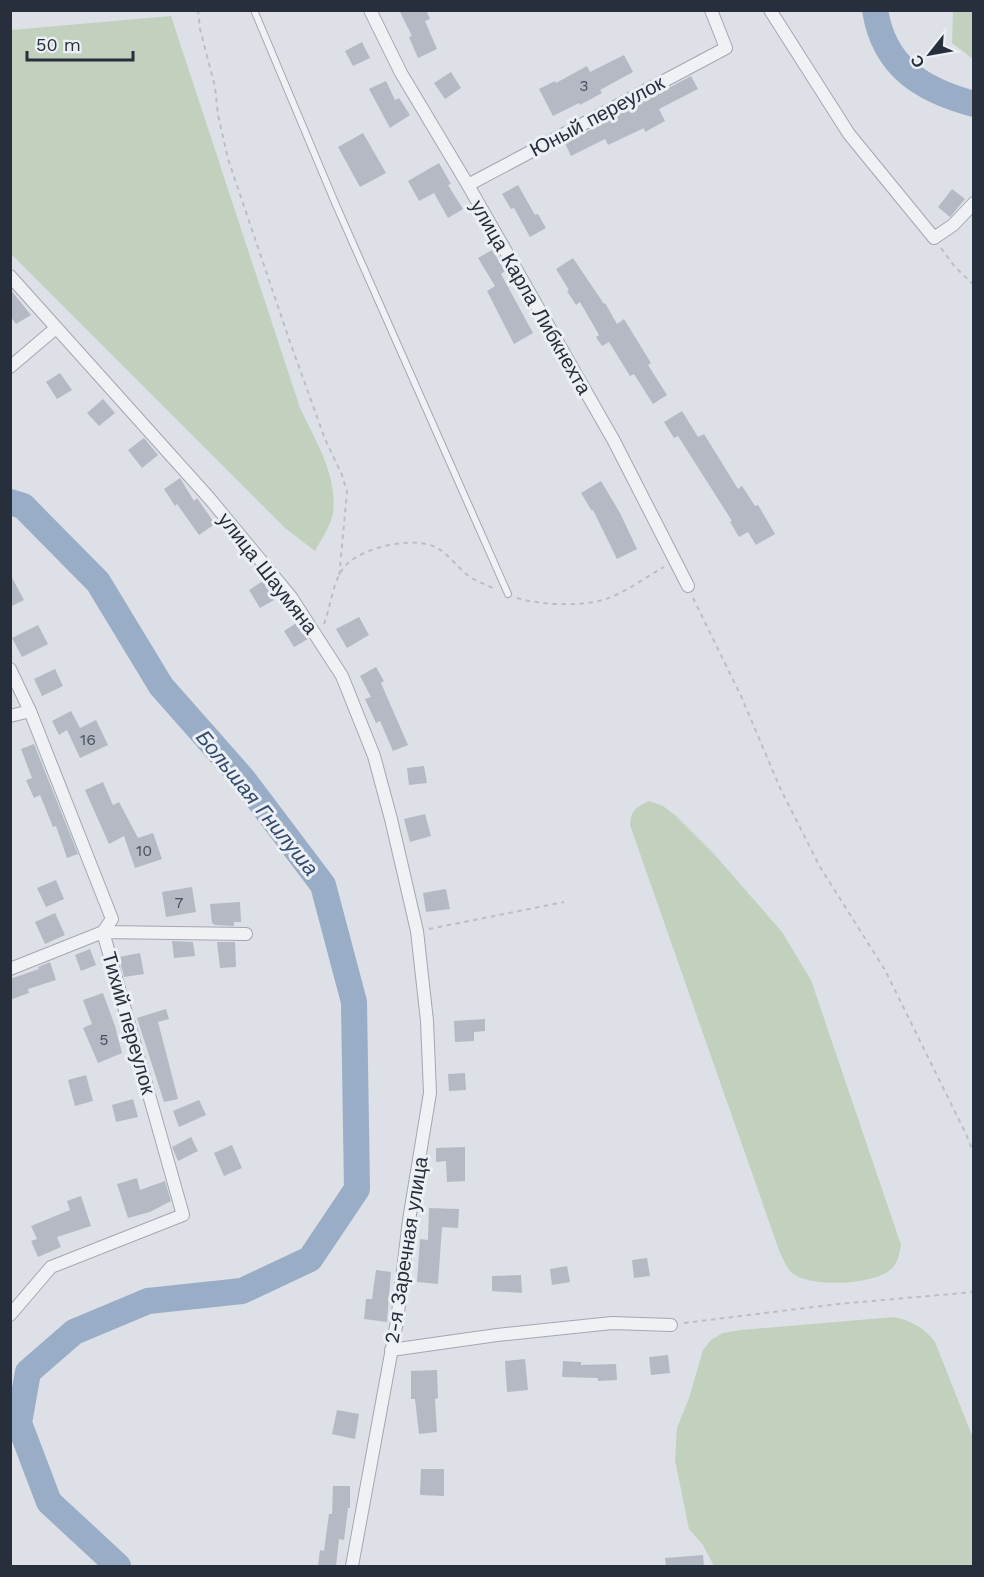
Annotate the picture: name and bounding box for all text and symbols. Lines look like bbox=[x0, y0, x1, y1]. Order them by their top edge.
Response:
scale bar bbox=[27, 24, 134, 62]
north arrow bbox=[900, 24, 960, 84]
text: 50 m bbox=[36, 34, 81, 55]
text: С bbox=[906, 51, 929, 71]
street label: Юный переулок bbox=[526, 70, 669, 162]
house number: 3 bbox=[579, 76, 589, 95]
street label: улица Карла Либкнехта bbox=[465, 195, 597, 399]
street label: улица Шаумяна bbox=[213, 507, 323, 639]
water label: Большая Гнилуша bbox=[191, 725, 324, 881]
house number: 16 bbox=[80, 730, 96, 749]
house number: 10 bbox=[136, 841, 152, 860]
house number: 7 bbox=[175, 893, 184, 912]
street label: Тихий переулок bbox=[97, 949, 161, 1097]
house number: 5 bbox=[99, 1030, 109, 1049]
street label: 2-я Заречная улица bbox=[379, 1154, 433, 1345]

